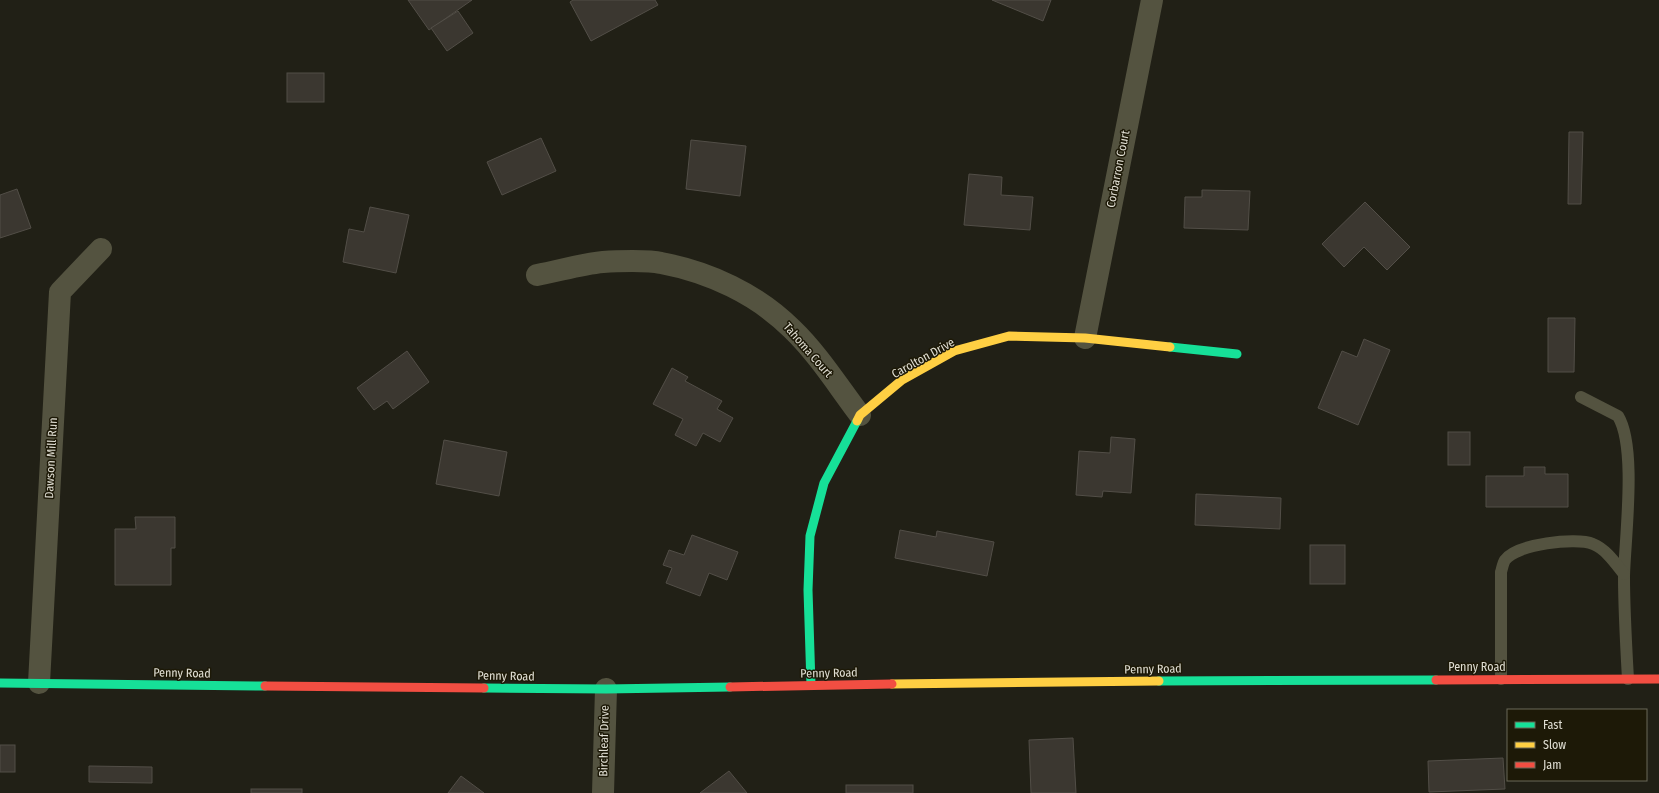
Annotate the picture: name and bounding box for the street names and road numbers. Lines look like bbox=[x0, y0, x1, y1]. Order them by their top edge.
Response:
street label: Corbarron Court bbox=[1104, 129, 1132, 209]
street label: Tahoma Court bbox=[780, 320, 836, 380]
street label: Carolton Drive bbox=[889, 335, 957, 381]
street label: Dawson Mill Run bbox=[42, 417, 60, 499]
street label: Penny Road bbox=[1448, 660, 1506, 674]
street label: Penny Road bbox=[1124, 661, 1182, 677]
street label: Penny Road bbox=[153, 665, 211, 681]
street label: Penny Road bbox=[800, 665, 858, 681]
street label: Penny Road bbox=[477, 668, 535, 684]
street label: Birchleaf Drive bbox=[596, 705, 612, 777]

